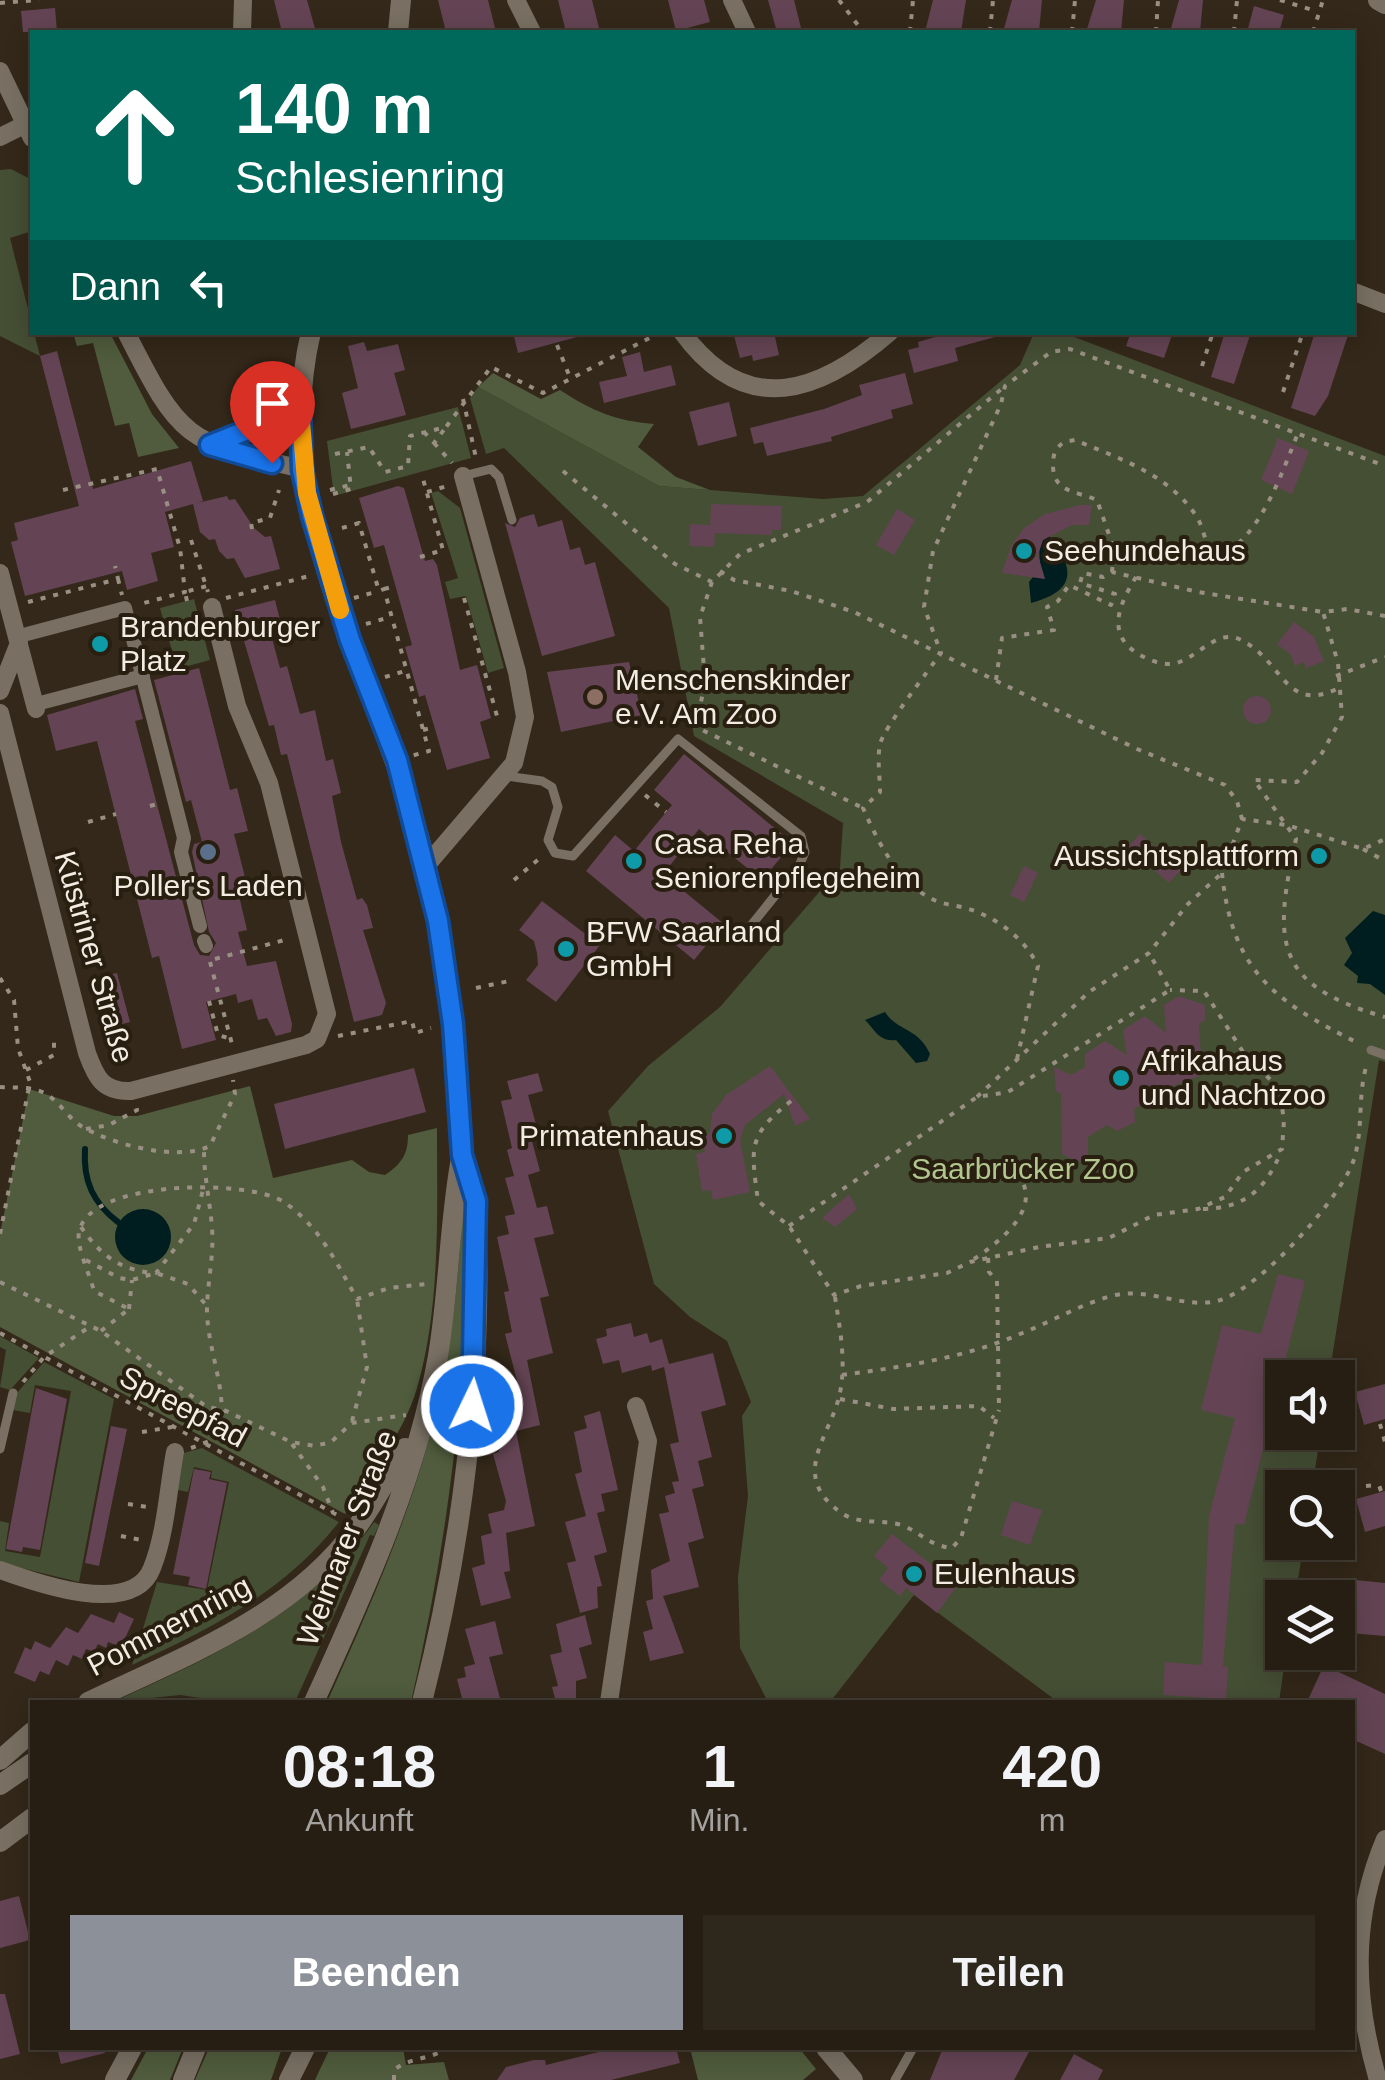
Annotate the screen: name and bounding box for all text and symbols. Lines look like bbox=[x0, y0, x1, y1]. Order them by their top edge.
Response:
icon: ahead bbox=[70, 70, 200, 200]
text: 140 m bbox=[235, 70, 433, 148]
text: Schlesienring bbox=[235, 152, 505, 203]
icon: left bbox=[181, 260, 236, 315]
text: Dann bbox=[70, 266, 161, 308]
pin bbox=[230, 361, 315, 464]
icon: arrive bbox=[245, 376, 300, 431]
place label: Seehundehaus bbox=[1044, 534, 1246, 567]
marker: Seehundehaus bbox=[1013, 540, 1035, 562]
place label: Brandenburger Platz bbox=[120, 610, 320, 677]
marker: Brandenburger Platz bbox=[89, 633, 111, 655]
place label: Menschenskinder e.V. Am Zoo bbox=[615, 663, 850, 730]
marker: Menschenskinder e.V. Am Zoo bbox=[584, 686, 606, 708]
place label: Casa Reha Seniorenpflegeheim bbox=[654, 827, 921, 894]
place label: Aussichtsplattform bbox=[1054, 839, 1299, 872]
marker: Poller's Laden bbox=[197, 841, 219, 863]
marker: Aussichtsplattform bbox=[1308, 845, 1330, 867]
street label: Küstriner Straße bbox=[49, 847, 140, 1066]
marker: Casa Reha Seniorenpflegeheim bbox=[623, 850, 645, 872]
place label: Poller's Laden bbox=[113, 869, 303, 902]
place label: BFW Saarland GmbH bbox=[586, 915, 781, 982]
marker: BFW Saarland GmbH bbox=[555, 938, 577, 960]
place label: Afrikahaus und Nachtzoo bbox=[1141, 1044, 1326, 1111]
marker: Afrikahaus und Nachtzoo bbox=[1110, 1067, 1132, 1089]
place label: Primatenhaus bbox=[519, 1119, 704, 1152]
marker: Primatenhaus bbox=[713, 1125, 735, 1147]
park label: Saarbrücker Zoo bbox=[911, 1152, 1135, 1185]
position arrow bbox=[420, 1354, 524, 1458]
street label: Spreepfad bbox=[114, 1359, 252, 1454]
map controls bbox=[1265, 1360, 1355, 1670]
button: sound bbox=[1265, 1360, 1355, 1450]
street label: Weimarer Straße bbox=[290, 1426, 403, 1650]
button: search bbox=[1265, 1470, 1355, 1560]
place label: Eulenhaus bbox=[934, 1557, 1076, 1590]
marker: Eulenhaus bbox=[903, 1563, 925, 1585]
street label: Pommernring bbox=[82, 1569, 256, 1682]
button: layers bbox=[1265, 1580, 1355, 1670]
text: 08:18 bbox=[283, 1733, 436, 1800]
text: 1 bbox=[702, 1733, 736, 1800]
text: 420 bbox=[1002, 1733, 1102, 1800]
text: Ankunft bbox=[305, 1802, 414, 1838]
text: Min. bbox=[689, 1802, 749, 1838]
text: m bbox=[1039, 1802, 1066, 1838]
button: Beenden bbox=[70, 1915, 683, 2030]
button: Teilen bbox=[703, 1915, 1315, 2030]

